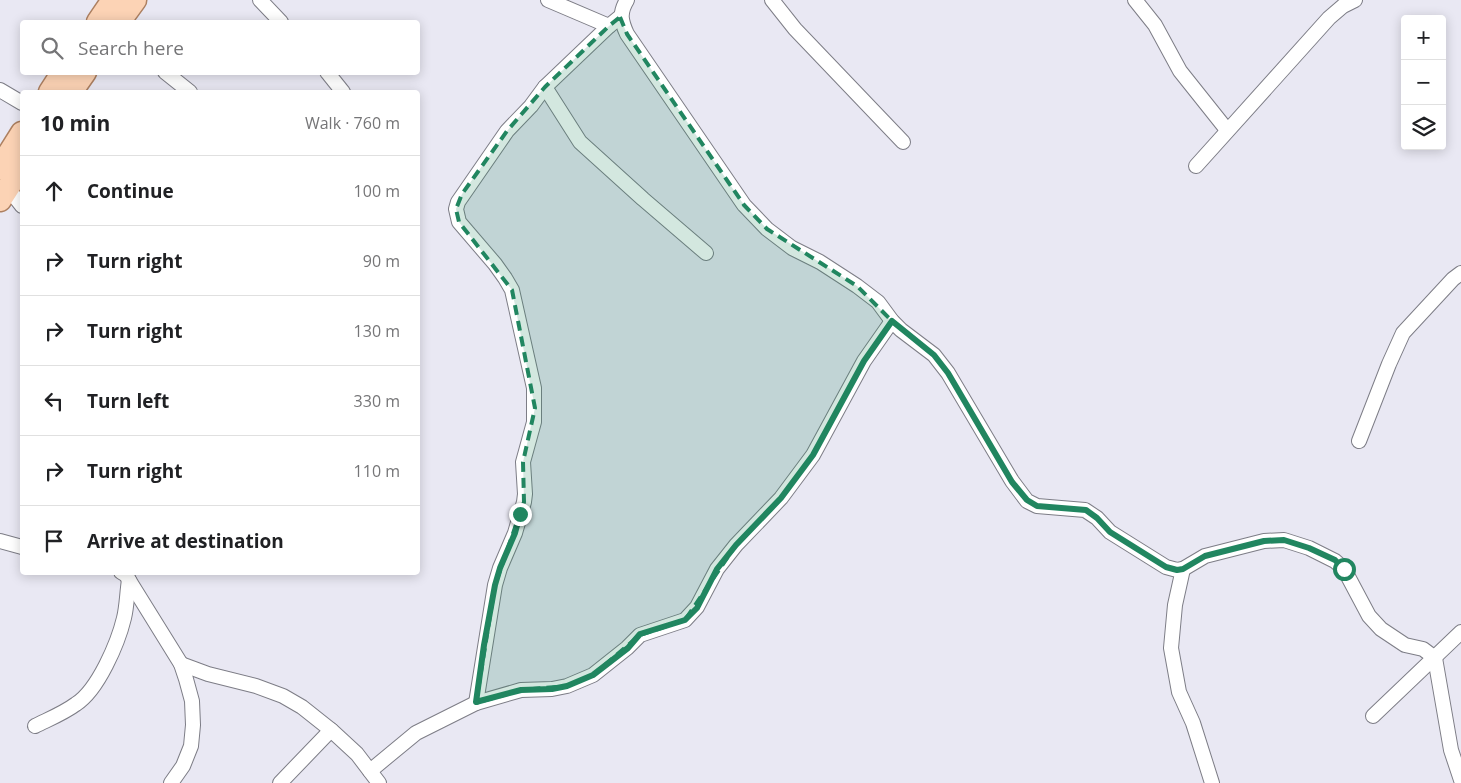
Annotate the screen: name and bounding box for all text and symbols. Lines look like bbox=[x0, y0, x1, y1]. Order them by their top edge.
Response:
map controls bbox=[1401, 15, 1446, 150]
button: + bbox=[1401, 15, 1446, 60]
search box bbox=[20, 20, 420, 75]
icon: search bbox=[38, 34, 66, 62]
text: Search here bbox=[78, 35, 184, 61]
button: − bbox=[1401, 60, 1446, 105]
button: layers bbox=[1401, 105, 1446, 150]
text: 10 min bbox=[40, 109, 110, 137]
text: Walk · 760 m bbox=[305, 112, 400, 134]
icon: ahead bbox=[40, 177, 68, 205]
text: Continue bbox=[87, 178, 174, 204]
text: 100 m bbox=[354, 180, 400, 202]
icon: right bbox=[40, 247, 68, 275]
text: Turn right bbox=[87, 248, 182, 274]
text: 90 m bbox=[363, 250, 400, 272]
icon: right bbox=[40, 317, 68, 345]
text: Turn right bbox=[87, 318, 182, 344]
text: 130 m bbox=[354, 320, 400, 342]
icon: left bbox=[40, 387, 68, 415]
text: Turn left bbox=[87, 388, 169, 414]
text: 330 m bbox=[354, 390, 400, 412]
icon: right bbox=[40, 457, 68, 485]
text: Turn right bbox=[87, 458, 182, 484]
text: 110 m bbox=[354, 460, 400, 482]
route end bbox=[509, 503, 532, 526]
icon: arrive bbox=[40, 527, 68, 555]
text: Arrive at destination bbox=[87, 528, 284, 554]
route start bbox=[1333, 558, 1356, 581]

